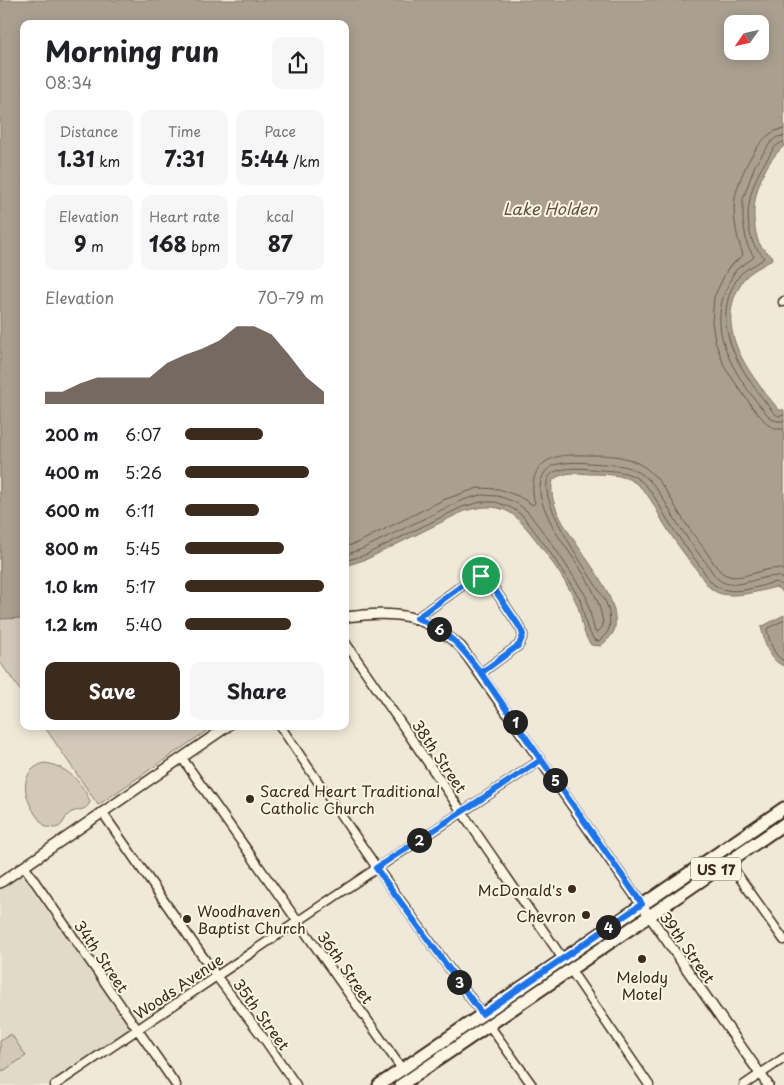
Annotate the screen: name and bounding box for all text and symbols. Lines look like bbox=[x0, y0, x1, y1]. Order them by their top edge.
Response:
north arrow bbox=[724, 15, 769, 60]
map controls bbox=[724, 15, 769, 60]
text: Morning run bbox=[45, 29, 219, 72]
button: share bbox=[272, 37, 324, 89]
text: 08:34 bbox=[45, 70, 92, 94]
text: Distance bbox=[59, 121, 118, 142]
text: Time bbox=[168, 121, 201, 142]
text: Pace bbox=[264, 121, 296, 142]
text: 1.31 bbox=[57, 142, 95, 174]
text: 7:31 bbox=[164, 142, 205, 174]
text: 5:44 bbox=[240, 142, 289, 174]
text: km bbox=[95, 151, 120, 172]
text: /km bbox=[289, 151, 320, 172]
water label: Lake Holden bbox=[503, 196, 598, 220]
text: Elevation bbox=[59, 206, 119, 227]
text: Heart rate bbox=[149, 206, 220, 227]
text: kcal bbox=[266, 206, 294, 227]
text: 9 bbox=[74, 227, 86, 259]
text: 168 bbox=[149, 227, 187, 259]
text: 87 bbox=[268, 227, 293, 259]
text: m bbox=[86, 236, 104, 257]
text: bpm bbox=[187, 236, 220, 257]
text: Elevation bbox=[45, 285, 114, 309]
text: 70–79 m bbox=[258, 285, 324, 309]
text: 200 m bbox=[45, 422, 99, 446]
text: 6:07 bbox=[125, 422, 161, 446]
text: 400 m bbox=[45, 460, 99, 484]
text: 5:26 bbox=[125, 460, 162, 484]
text: 600 m bbox=[45, 498, 99, 522]
text: 6:11 bbox=[125, 498, 154, 522]
text: 800 m bbox=[45, 536, 98, 560]
text: 5:45 bbox=[125, 536, 160, 560]
pin bbox=[460, 555, 502, 597]
icon: arrive bbox=[467, 562, 495, 590]
text: 1.0 km bbox=[45, 574, 98, 598]
text: 5:17 bbox=[125, 574, 156, 598]
text: 1.2 km bbox=[45, 612, 98, 636]
text: 5:40 bbox=[125, 612, 162, 636]
pin: 6 bbox=[426, 616, 452, 642]
text: 6 bbox=[435, 619, 444, 640]
button: Save bbox=[45, 662, 180, 720]
button: Share bbox=[190, 662, 324, 720]
pin: 1 bbox=[502, 710, 528, 734]
text: 1 bbox=[512, 712, 519, 733]
street label: 38th Street bbox=[407, 715, 473, 797]
pin: 5 bbox=[542, 768, 568, 792]
text: 5 bbox=[551, 770, 560, 791]
place label: Sacred Heart Traditional Catholic Church bbox=[260, 779, 440, 819]
marker: Sacred Heart Traditional Catholic Church bbox=[244, 793, 256, 805]
pin: 2 bbox=[406, 828, 432, 852]
text: 2 bbox=[415, 830, 424, 851]
road number: US 17 bbox=[691, 858, 741, 881]
place label: McDonald's bbox=[478, 878, 562, 901]
marker: McDonald's bbox=[566, 883, 578, 895]
place label: Woodhaven Baptist Church bbox=[197, 899, 306, 939]
place label: Chevron bbox=[516, 904, 576, 927]
street label: 39th Street bbox=[655, 906, 721, 988]
marker: Chevron bbox=[580, 909, 592, 921]
marker: Woodhaven Baptist Church bbox=[181, 913, 193, 925]
pin: 4 bbox=[596, 914, 620, 940]
street label: 34th Street bbox=[69, 915, 135, 997]
text: 4 bbox=[604, 917, 613, 938]
street label: 36th Street bbox=[312, 926, 380, 1008]
street label: Woods Avenue bbox=[129, 948, 227, 1024]
marker: Melody Motel bbox=[636, 953, 648, 965]
place label: Melody Motel bbox=[616, 965, 668, 1005]
pin: 3 bbox=[446, 970, 472, 994]
text: 3 bbox=[455, 972, 464, 993]
street label: 35th Street bbox=[228, 973, 296, 1055]

